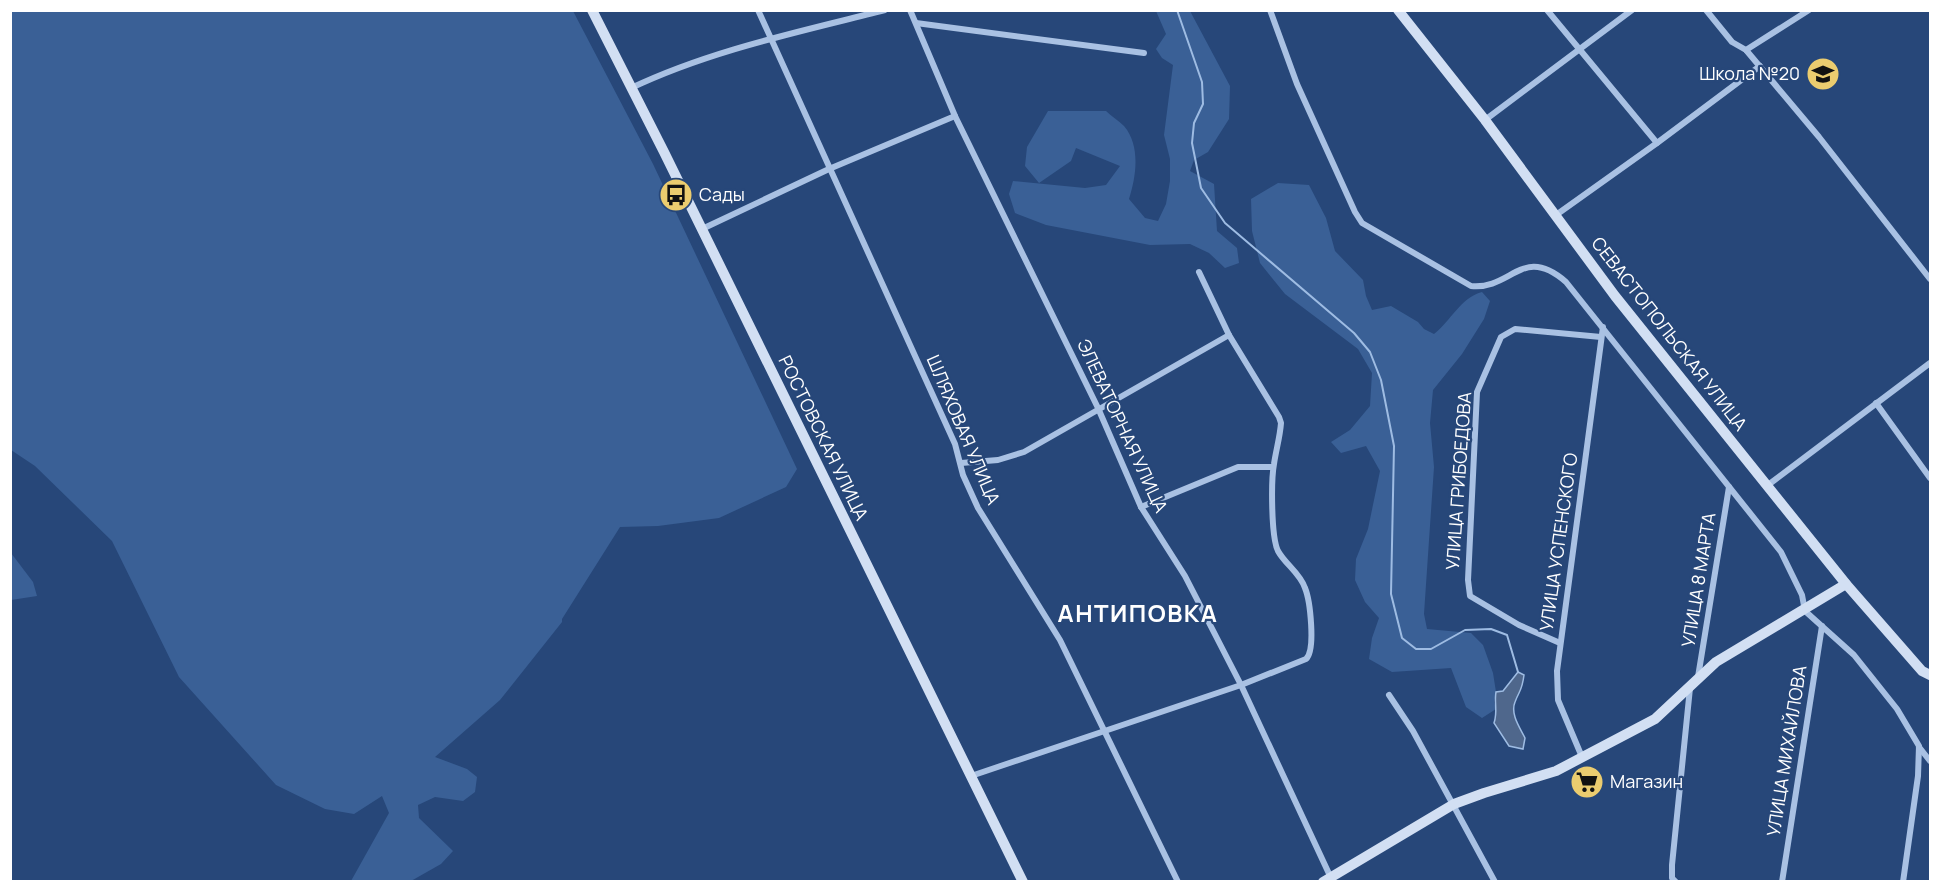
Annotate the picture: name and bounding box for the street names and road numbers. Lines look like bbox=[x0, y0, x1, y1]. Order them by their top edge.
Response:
street label: СЕВАСТОПОЛЬСКАЯ УЛИЦА bbox=[1587, 232, 1753, 436]
street label: ЭЛЕВАТОРНАЯ УЛИЦА bbox=[1072, 335, 1174, 517]
street label: РОСТОВСКАЯ УЛИЦА bbox=[774, 351, 875, 525]
street label: ШЛЯХОВАЯ УЛИЦА bbox=[922, 351, 1006, 509]
street label: УЛИЦА ГРИБОЕДОВА bbox=[1440, 391, 1476, 571]
street label: УЛИЦА УСПЕНСКОГО bbox=[1534, 451, 1582, 633]
street label: УЛИЦА 8 МАРТА bbox=[1676, 510, 1721, 649]
street label: УЛИЦА МИХАЙЛОВА bbox=[1761, 663, 1811, 838]

